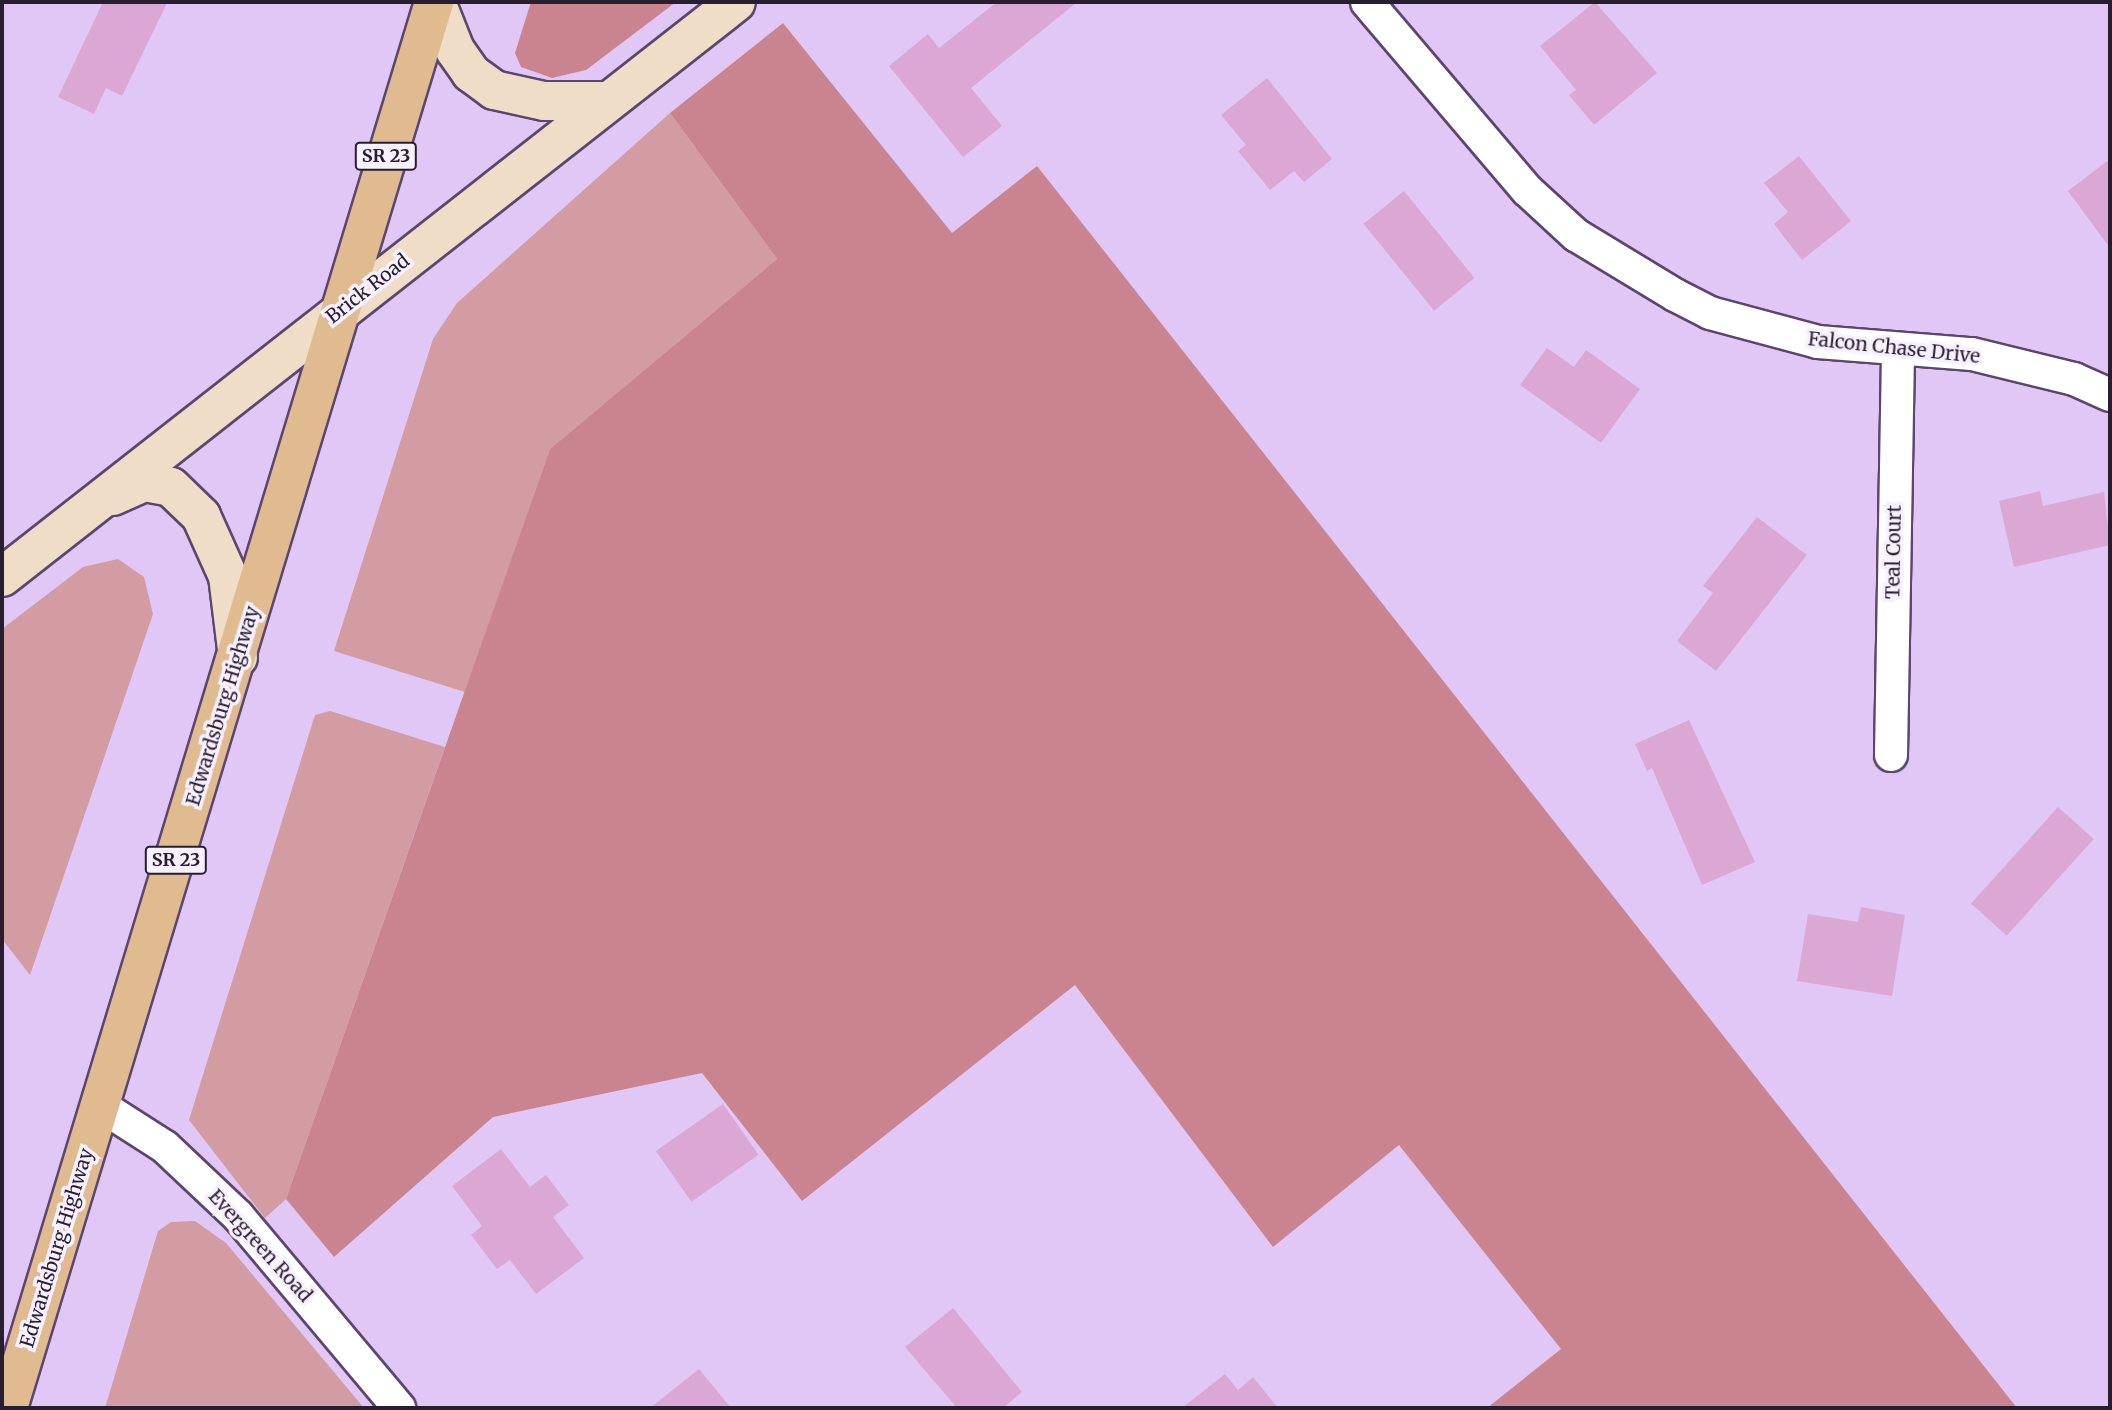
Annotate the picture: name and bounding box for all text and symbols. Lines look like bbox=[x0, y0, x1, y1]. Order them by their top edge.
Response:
road number: SR 23 bbox=[354, 141, 418, 170]
street label: Brick Road bbox=[322, 249, 414, 329]
street label: Falcon Chase Drive bbox=[1807, 328, 1981, 368]
street label: Teal Court bbox=[1882, 505, 1906, 599]
street label: Edwardsburg Highway bbox=[182, 604, 264, 808]
road number: SR 23 bbox=[144, 846, 208, 874]
street label: Edwardsburg Highway bbox=[16, 1146, 98, 1350]
street label: Evergreen Road bbox=[204, 1185, 316, 1307]

